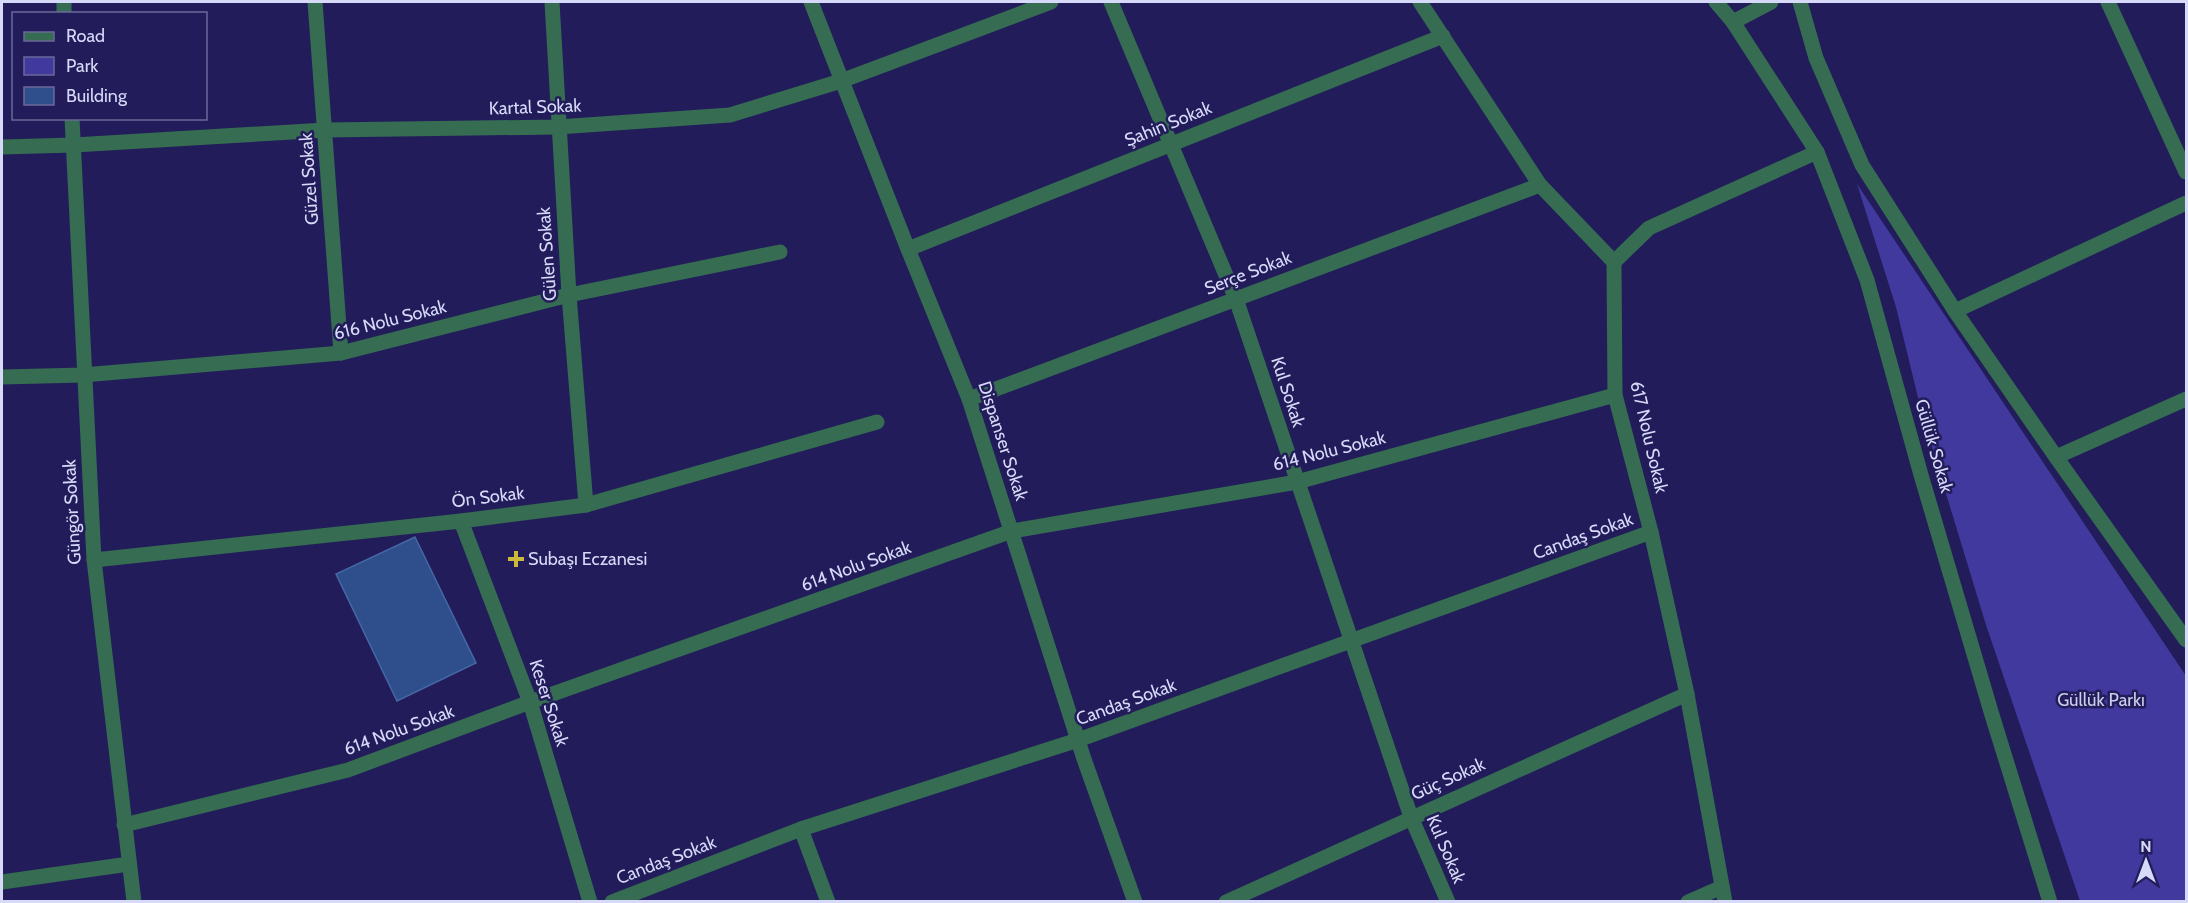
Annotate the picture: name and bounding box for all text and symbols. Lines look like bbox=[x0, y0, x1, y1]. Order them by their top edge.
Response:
legend bbox=[12, 12, 207, 120]
text: Road bbox=[66, 25, 105, 47]
text: Park bbox=[66, 55, 99, 77]
text: Building bbox=[66, 85, 128, 107]
street label: Kartal Sokak bbox=[488, 94, 583, 120]
street label: Şahin Sokak bbox=[1121, 96, 1216, 151]
street label: Güzel Sokak bbox=[295, 131, 323, 226]
street label: Gülen Sokak bbox=[533, 205, 561, 302]
street label: Serçe Sokak bbox=[1201, 246, 1296, 300]
street label: 616 Nolu Sokak bbox=[331, 295, 450, 345]
street label: Kul Sokak bbox=[1266, 354, 1310, 431]
street label: Dispanser Sokak bbox=[973, 378, 1033, 504]
street label: 617 Nolu Sokak bbox=[1625, 379, 1673, 496]
street label: Güllük Sokak bbox=[1910, 397, 1958, 496]
street label: 614 Nolu Sokak bbox=[1270, 426, 1389, 476]
street label: Güngör Sokak bbox=[58, 458, 86, 565]
street label: Ön Sokak bbox=[450, 482, 526, 512]
street label: Candaş Sokak bbox=[1530, 507, 1637, 564]
street label: 614 Nolu Sokak bbox=[798, 536, 915, 596]
place label: Subaşı Eczanesi bbox=[528, 548, 647, 570]
marker: Subaşı Eczanesi bbox=[509, 552, 523, 566]
street label: Keser Sokak bbox=[525, 657, 574, 750]
street label: Candaş Sokak bbox=[1073, 673, 1180, 730]
park label: Güllük Parkı bbox=[2057, 689, 2145, 711]
street label: 614 Nolu Sokak bbox=[341, 700, 458, 760]
street label: Güç Sokak bbox=[1408, 753, 1489, 805]
street label: Kul Sokak bbox=[1422, 811, 1471, 888]
street label: Candaş Sokak bbox=[613, 831, 720, 889]
north arrow bbox=[2116, 831, 2176, 891]
text: N bbox=[2140, 837, 2152, 856]

